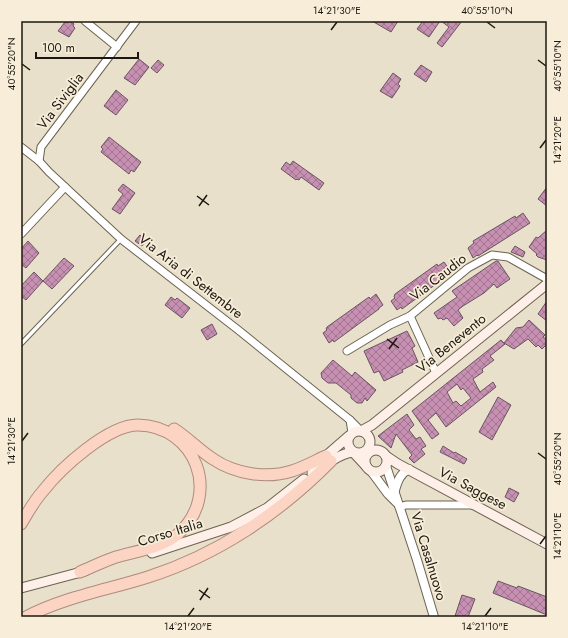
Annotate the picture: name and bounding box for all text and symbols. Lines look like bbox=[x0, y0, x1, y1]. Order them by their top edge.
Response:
text: 14°21'30"E bbox=[313, 3, 361, 18]
text: 40°55'10"N bbox=[461, 3, 513, 18]
scale bar bbox=[36, 34, 138, 60]
text: 40°55'20"N bbox=[4, 38, 19, 90]
text: 100 m bbox=[42, 39, 75, 57]
text: 40°55'10"N bbox=[550, 40, 565, 92]
street label: Via Siviglia bbox=[32, 68, 88, 134]
text: 14°21'20"E bbox=[550, 116, 565, 164]
street label: Via Aria di Settembre bbox=[135, 229, 247, 323]
street label: Via Caudio bbox=[406, 248, 471, 305]
street label: Via Benevento bbox=[412, 308, 490, 377]
text: 14°21'30"E bbox=[4, 417, 19, 465]
text: 40°55'20"N bbox=[550, 433, 565, 485]
street label: Via Saggese bbox=[436, 462, 510, 514]
street label: Via Casalnuovo bbox=[406, 509, 452, 603]
street label: Corso Italia bbox=[135, 513, 205, 551]
text: 14°21'10"E bbox=[550, 513, 565, 559]
text: 14°21'20"E bbox=[164, 619, 212, 634]
text: 14°21'10"E bbox=[462, 619, 508, 634]

